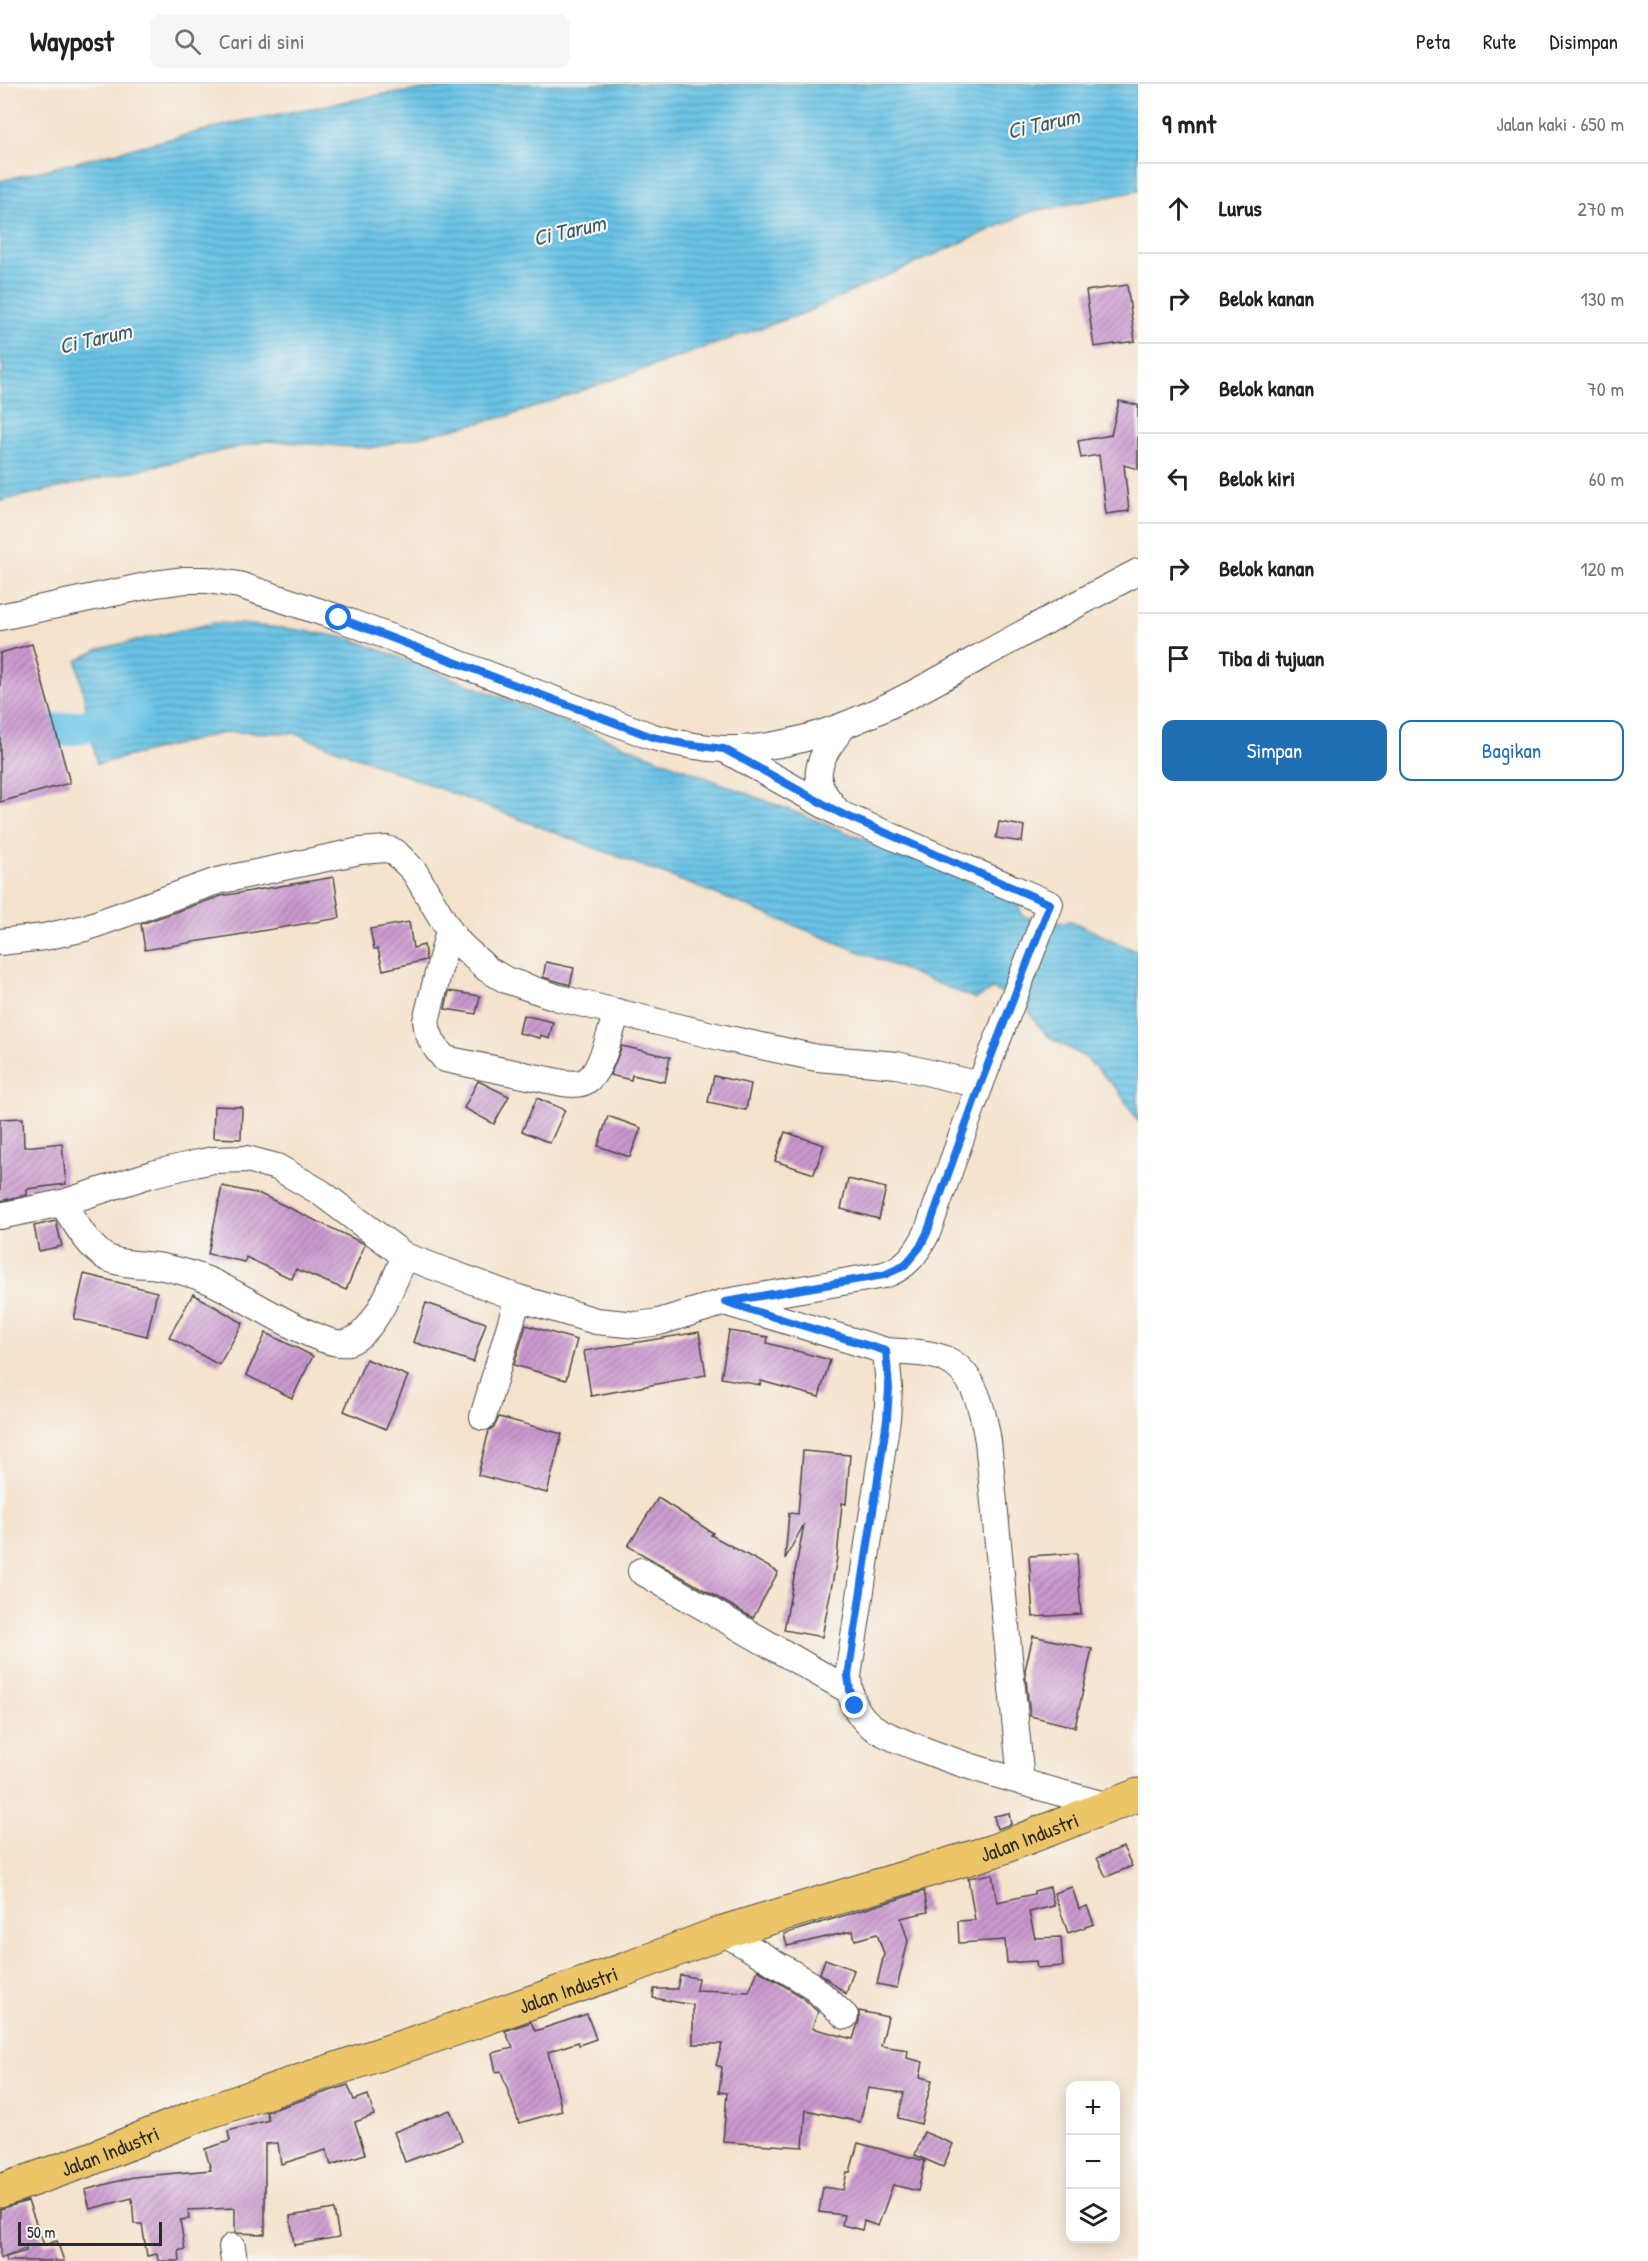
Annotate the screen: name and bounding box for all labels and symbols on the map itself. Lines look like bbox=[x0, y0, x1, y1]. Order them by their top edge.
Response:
water label: Ci Tarum bbox=[1004, 100, 1083, 146]
water label: Ci Tarum bbox=[530, 207, 609, 253]
water label: Ci Tarum bbox=[56, 315, 135, 361]
route start bbox=[325, 604, 351, 630]
route end bbox=[841, 1692, 867, 1718]
street label: Jalan Industri bbox=[977, 1805, 1083, 1869]
street label: Jalan Industri bbox=[515, 1959, 622, 2020]
street label: Jalan Industri bbox=[57, 2118, 163, 2183]
scale bar bbox=[18, 2219, 162, 2246]

